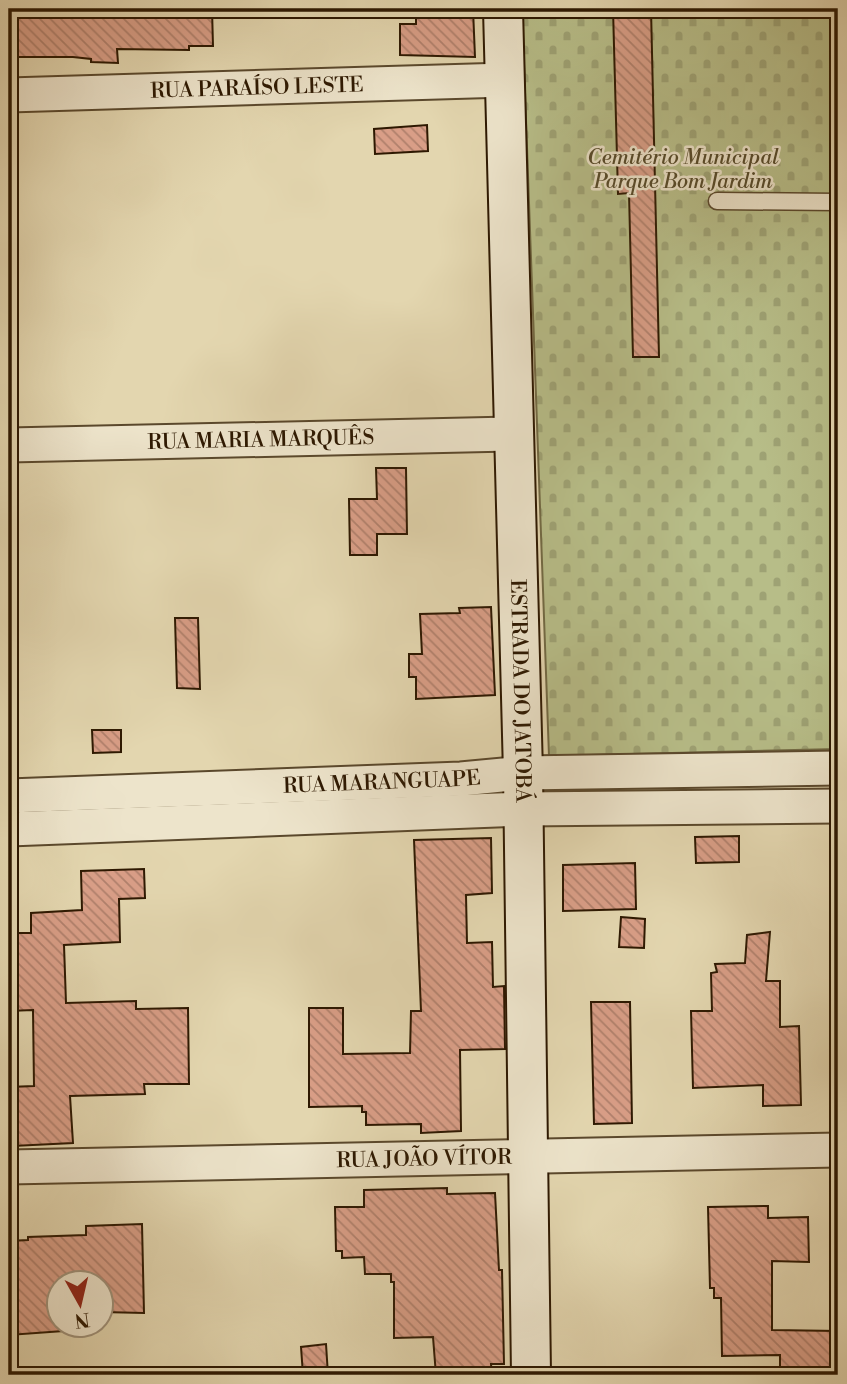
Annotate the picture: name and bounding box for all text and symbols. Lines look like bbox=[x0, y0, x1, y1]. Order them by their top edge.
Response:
street label: RUA PARAÍSO LESTE bbox=[150, 72, 364, 105]
park label: Cemitério Municipal Parque Bom Jardim bbox=[587, 145, 779, 195]
street label: RUA MARIA MARQUÊS bbox=[147, 423, 375, 456]
street label: ESTRADA DO JATOBÁ bbox=[504, 579, 537, 803]
street label: RUA MARANGUAPE bbox=[282, 765, 482, 800]
street label: RUA JOÃO VÍTOR bbox=[336, 1144, 512, 1174]
north arrow bbox=[46, 1268, 116, 1338]
text: N bbox=[73, 1307, 91, 1333]

